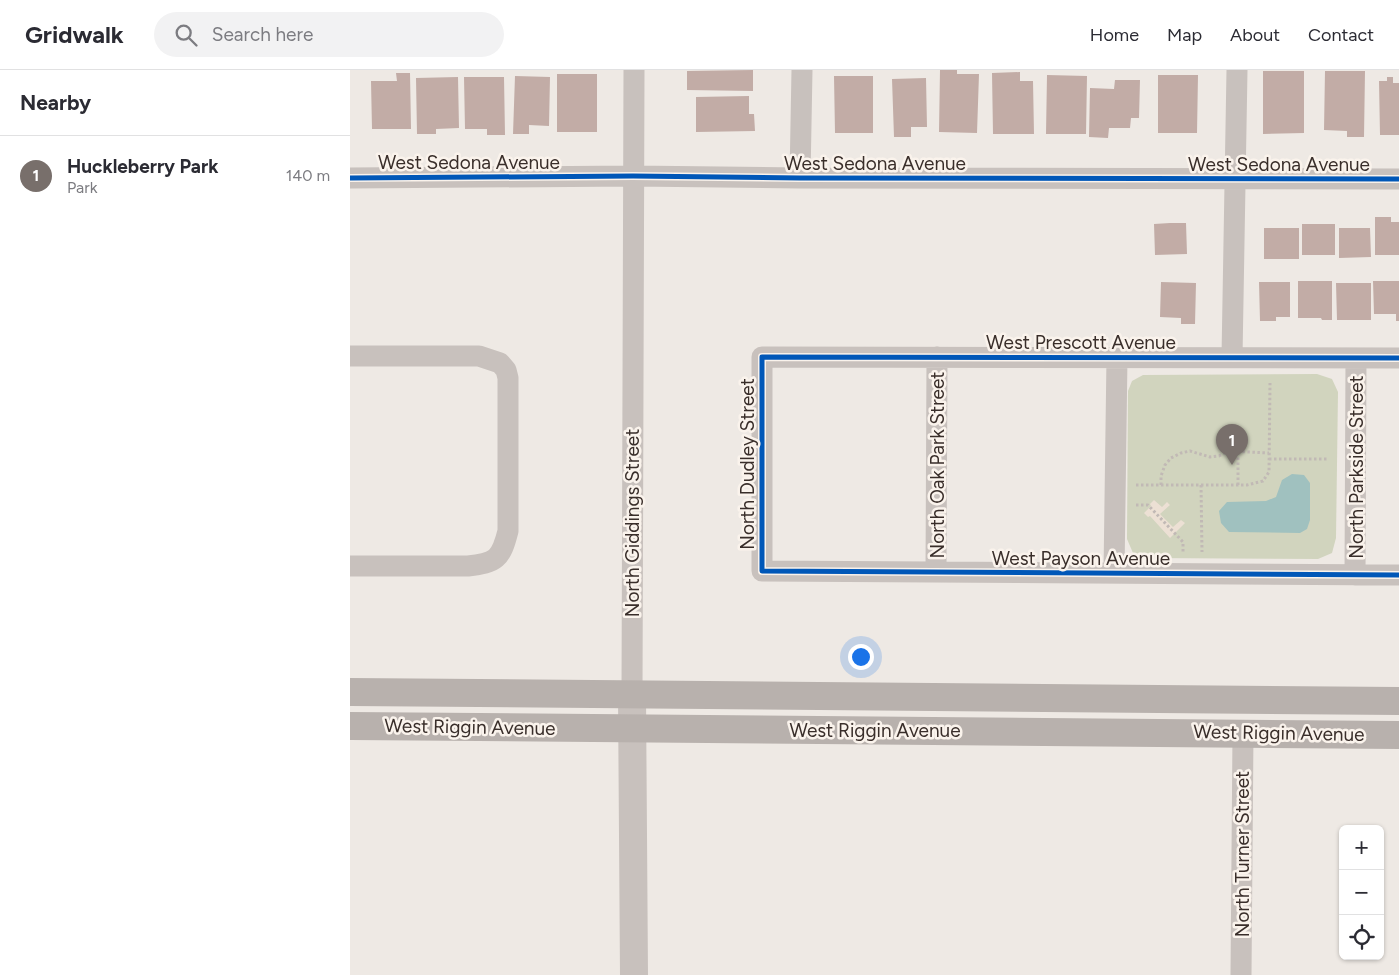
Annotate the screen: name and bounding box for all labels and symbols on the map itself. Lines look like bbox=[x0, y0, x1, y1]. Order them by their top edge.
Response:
street label: West Sedona Avenue bbox=[378, 151, 560, 174]
street label: West Sedona Avenue bbox=[784, 152, 966, 175]
street label: West Sedona Avenue bbox=[1188, 153, 1370, 176]
street label: West Prescott Avenue bbox=[986, 331, 1176, 354]
street label: North Oak Park Street bbox=[926, 372, 949, 559]
street label: North Parkside Street bbox=[1345, 375, 1368, 559]
street label: North Dudley Street bbox=[736, 378, 759, 550]
pin: 1 bbox=[1216, 424, 1248, 465]
street label: North Giddings Street bbox=[621, 429, 644, 617]
street label: West Payson Avenue bbox=[992, 547, 1170, 570]
your location bbox=[848, 644, 874, 670]
street label: West Riggin Avenue bbox=[384, 714, 556, 740]
street label: West Riggin Avenue bbox=[789, 719, 961, 742]
street label: West Riggin Avenue bbox=[1193, 720, 1365, 746]
street label: North Turner Street bbox=[1231, 771, 1254, 937]

